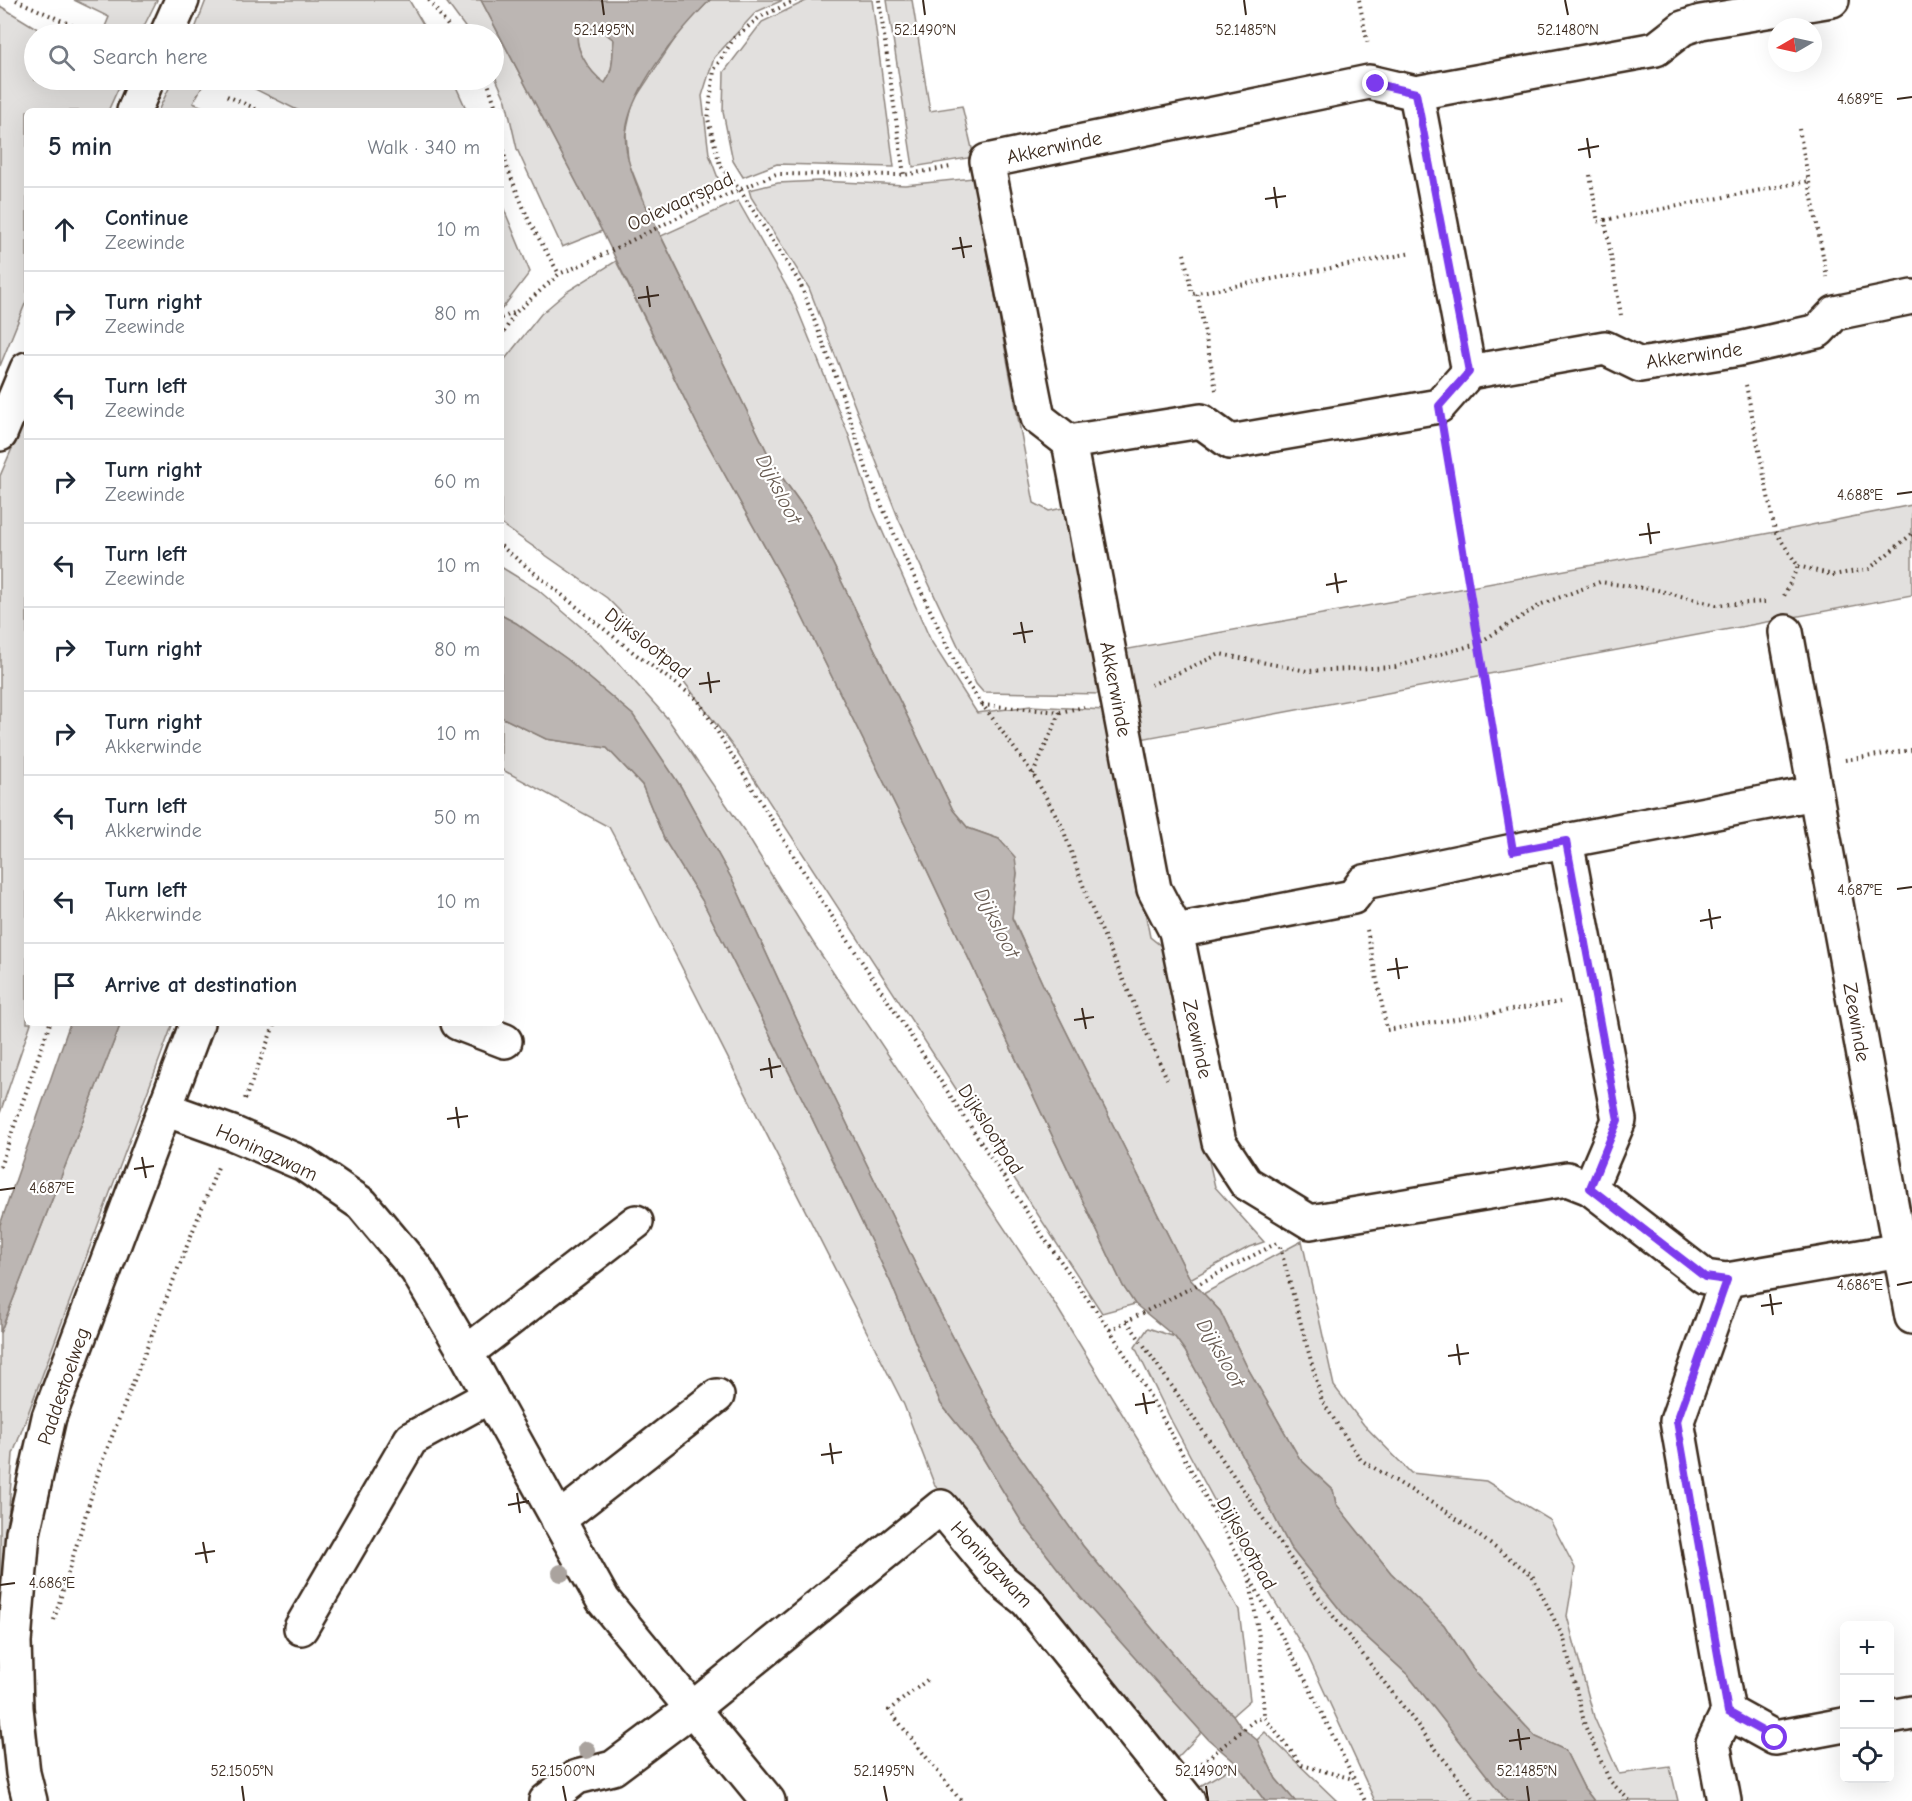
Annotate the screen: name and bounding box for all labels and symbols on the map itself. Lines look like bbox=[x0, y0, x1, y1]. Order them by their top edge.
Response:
north arrow bbox=[1768, 18, 1822, 72]
text: 52.1495°N bbox=[573, 21, 635, 39]
text: 52.1490°N bbox=[894, 21, 956, 39]
text: 52.1485°N bbox=[1216, 21, 1276, 39]
text: 52.1480°N bbox=[1537, 21, 1599, 39]
route end bbox=[1362, 70, 1388, 96]
text: 4.689°E bbox=[1837, 90, 1883, 108]
street label: Akkerwinde bbox=[1004, 126, 1104, 169]
street label: Ooievaarspad bbox=[624, 167, 737, 236]
street label: Akkerwinde bbox=[1645, 337, 1744, 374]
water label: Dijksloot bbox=[751, 450, 808, 529]
text: 4.688°E bbox=[1837, 486, 1883, 504]
street label: Dijkslootpad bbox=[600, 603, 695, 684]
street label: Akkerwinde bbox=[1095, 639, 1136, 739]
text: 4.687°E bbox=[1837, 881, 1883, 899]
water label: Dijksloot bbox=[969, 884, 1026, 963]
street label: Zeewinde bbox=[1838, 981, 1875, 1063]
street label: Zeewinde bbox=[1178, 998, 1217, 1081]
street label: Dijkslootpad bbox=[953, 1080, 1028, 1179]
street label: Honingzwam bbox=[212, 1119, 321, 1186]
text: 4.687°E bbox=[29, 1179, 75, 1197]
text: 4.686°E bbox=[1837, 1276, 1883, 1294]
water label: Dijksloot bbox=[1192, 1314, 1251, 1393]
street label: Paddestoelweg bbox=[33, 1324, 94, 1448]
street label: Dijkslootpad bbox=[1212, 1493, 1281, 1594]
street label: Honingzwam bbox=[946, 1516, 1037, 1612]
text: 4.686°E bbox=[29, 1574, 75, 1592]
route start bbox=[1761, 1724, 1787, 1750]
text: 52.1505°N bbox=[210, 1762, 274, 1780]
text: 52.1500°N bbox=[531, 1762, 595, 1780]
text: 52.1495°N bbox=[853, 1762, 915, 1780]
text: 52.1490°N bbox=[1175, 1762, 1237, 1780]
text: 52.1485°N bbox=[1497, 1762, 1557, 1780]

